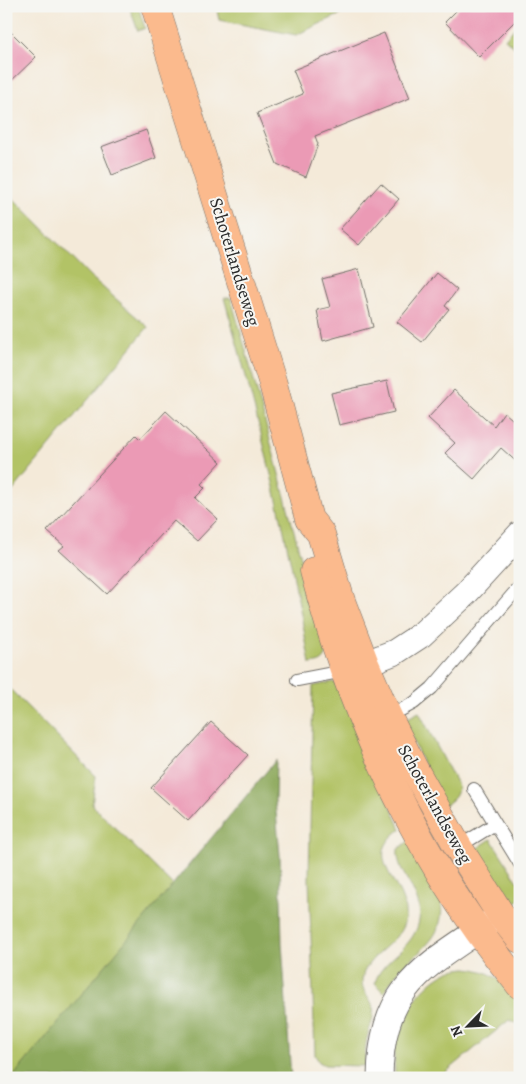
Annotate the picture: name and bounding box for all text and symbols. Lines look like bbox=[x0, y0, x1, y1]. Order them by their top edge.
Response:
street label: Schoterlandseweg bbox=[204, 195, 266, 329]
street label: Schoterlandseweg bbox=[392, 740, 478, 868]
north arrow bbox=[444, 1002, 494, 1052]
text: N bbox=[446, 1023, 467, 1040]

